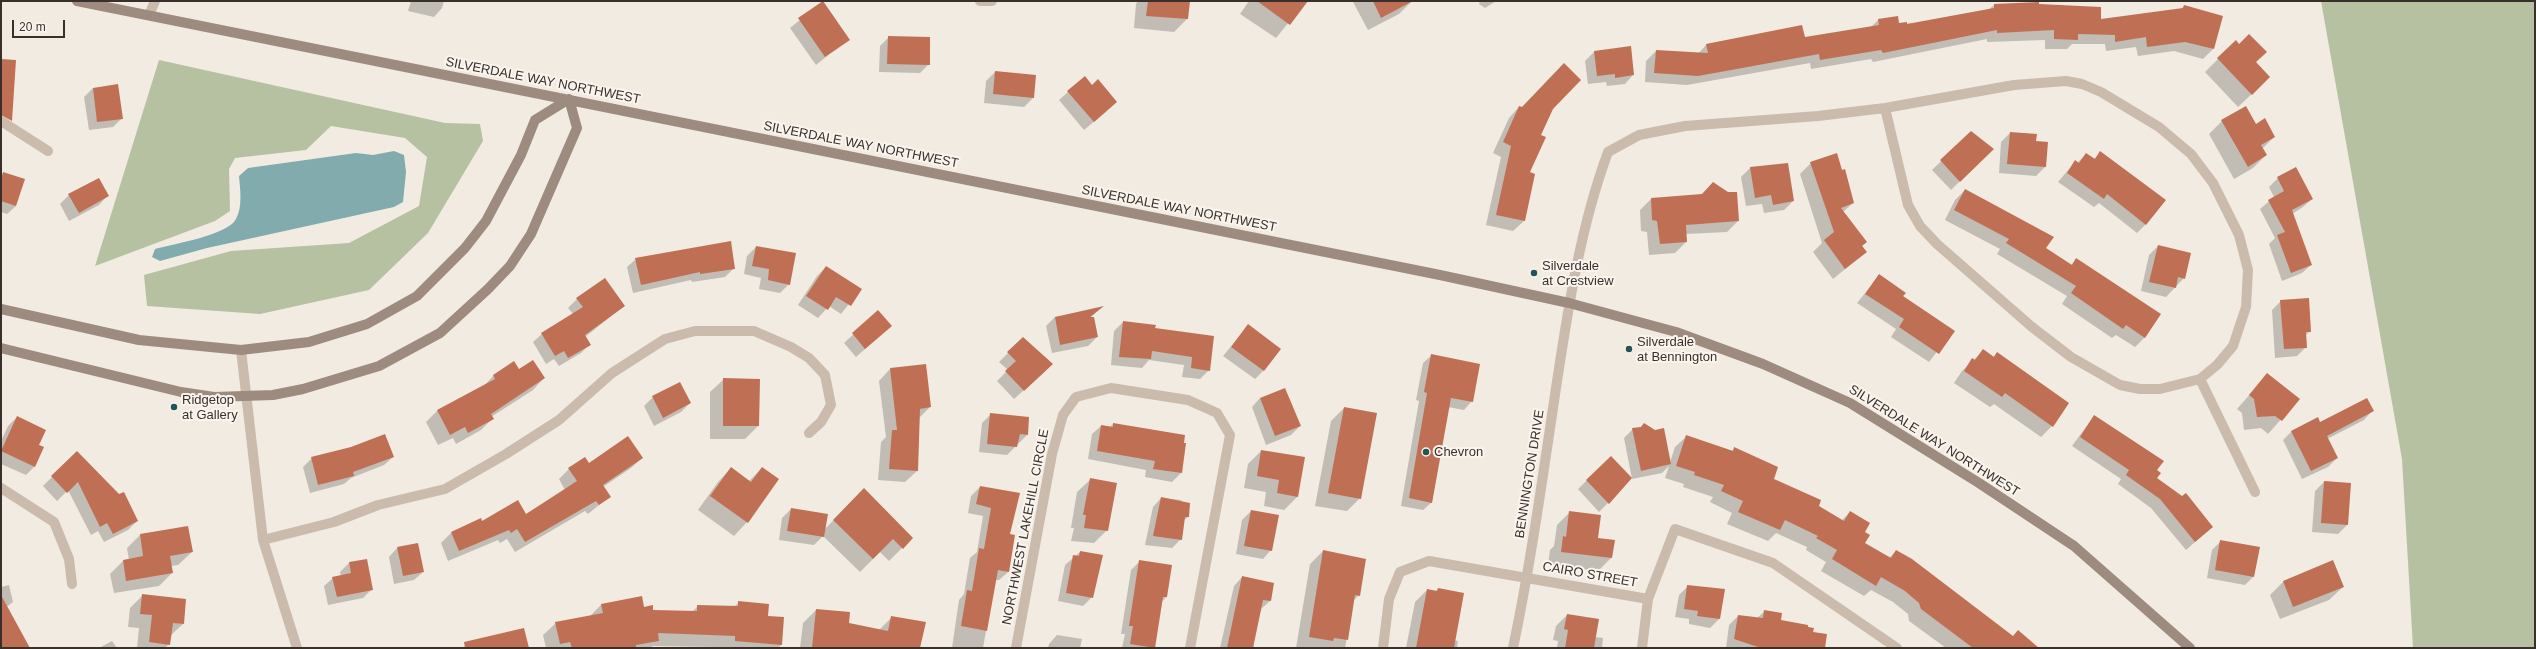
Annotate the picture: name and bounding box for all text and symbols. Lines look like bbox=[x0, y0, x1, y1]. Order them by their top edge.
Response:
scale bar bbox=[14, 12, 67, 38]
text: 20 m bbox=[19, 20, 46, 34]
street label: SILVERDALE WAY NORTHWEST bbox=[444, 54, 642, 108]
street label: SILVERDALE WAY NORTHWEST bbox=[762, 118, 960, 172]
street label: SILVERDALE WAY NORTHWEST bbox=[1080, 182, 1278, 236]
place label: Silverdale at Crestview bbox=[1542, 258, 1614, 289]
marker: Silverdale at Crestview bbox=[1529, 268, 1539, 278]
place label: Silverdale at Bennington bbox=[1637, 334, 1717, 365]
marker: Silverdale at Bennington bbox=[1624, 344, 1634, 354]
street label: SILVERDALE WAY NORTHWEST bbox=[1846, 382, 2022, 500]
place label: Ridgetop at Gallery bbox=[182, 392, 238, 423]
marker: Ridgetop at Gallery bbox=[169, 402, 179, 412]
street label: BENNINGTON DRIVE bbox=[1512, 409, 1548, 539]
street label: NORTHWEST LAKEHILL CIRCLE bbox=[999, 428, 1053, 626]
place label: Chevron bbox=[1434, 444, 1483, 460]
marker: Chevron bbox=[1421, 447, 1431, 457]
street label: CAIRO STREET bbox=[1541, 559, 1639, 591]

